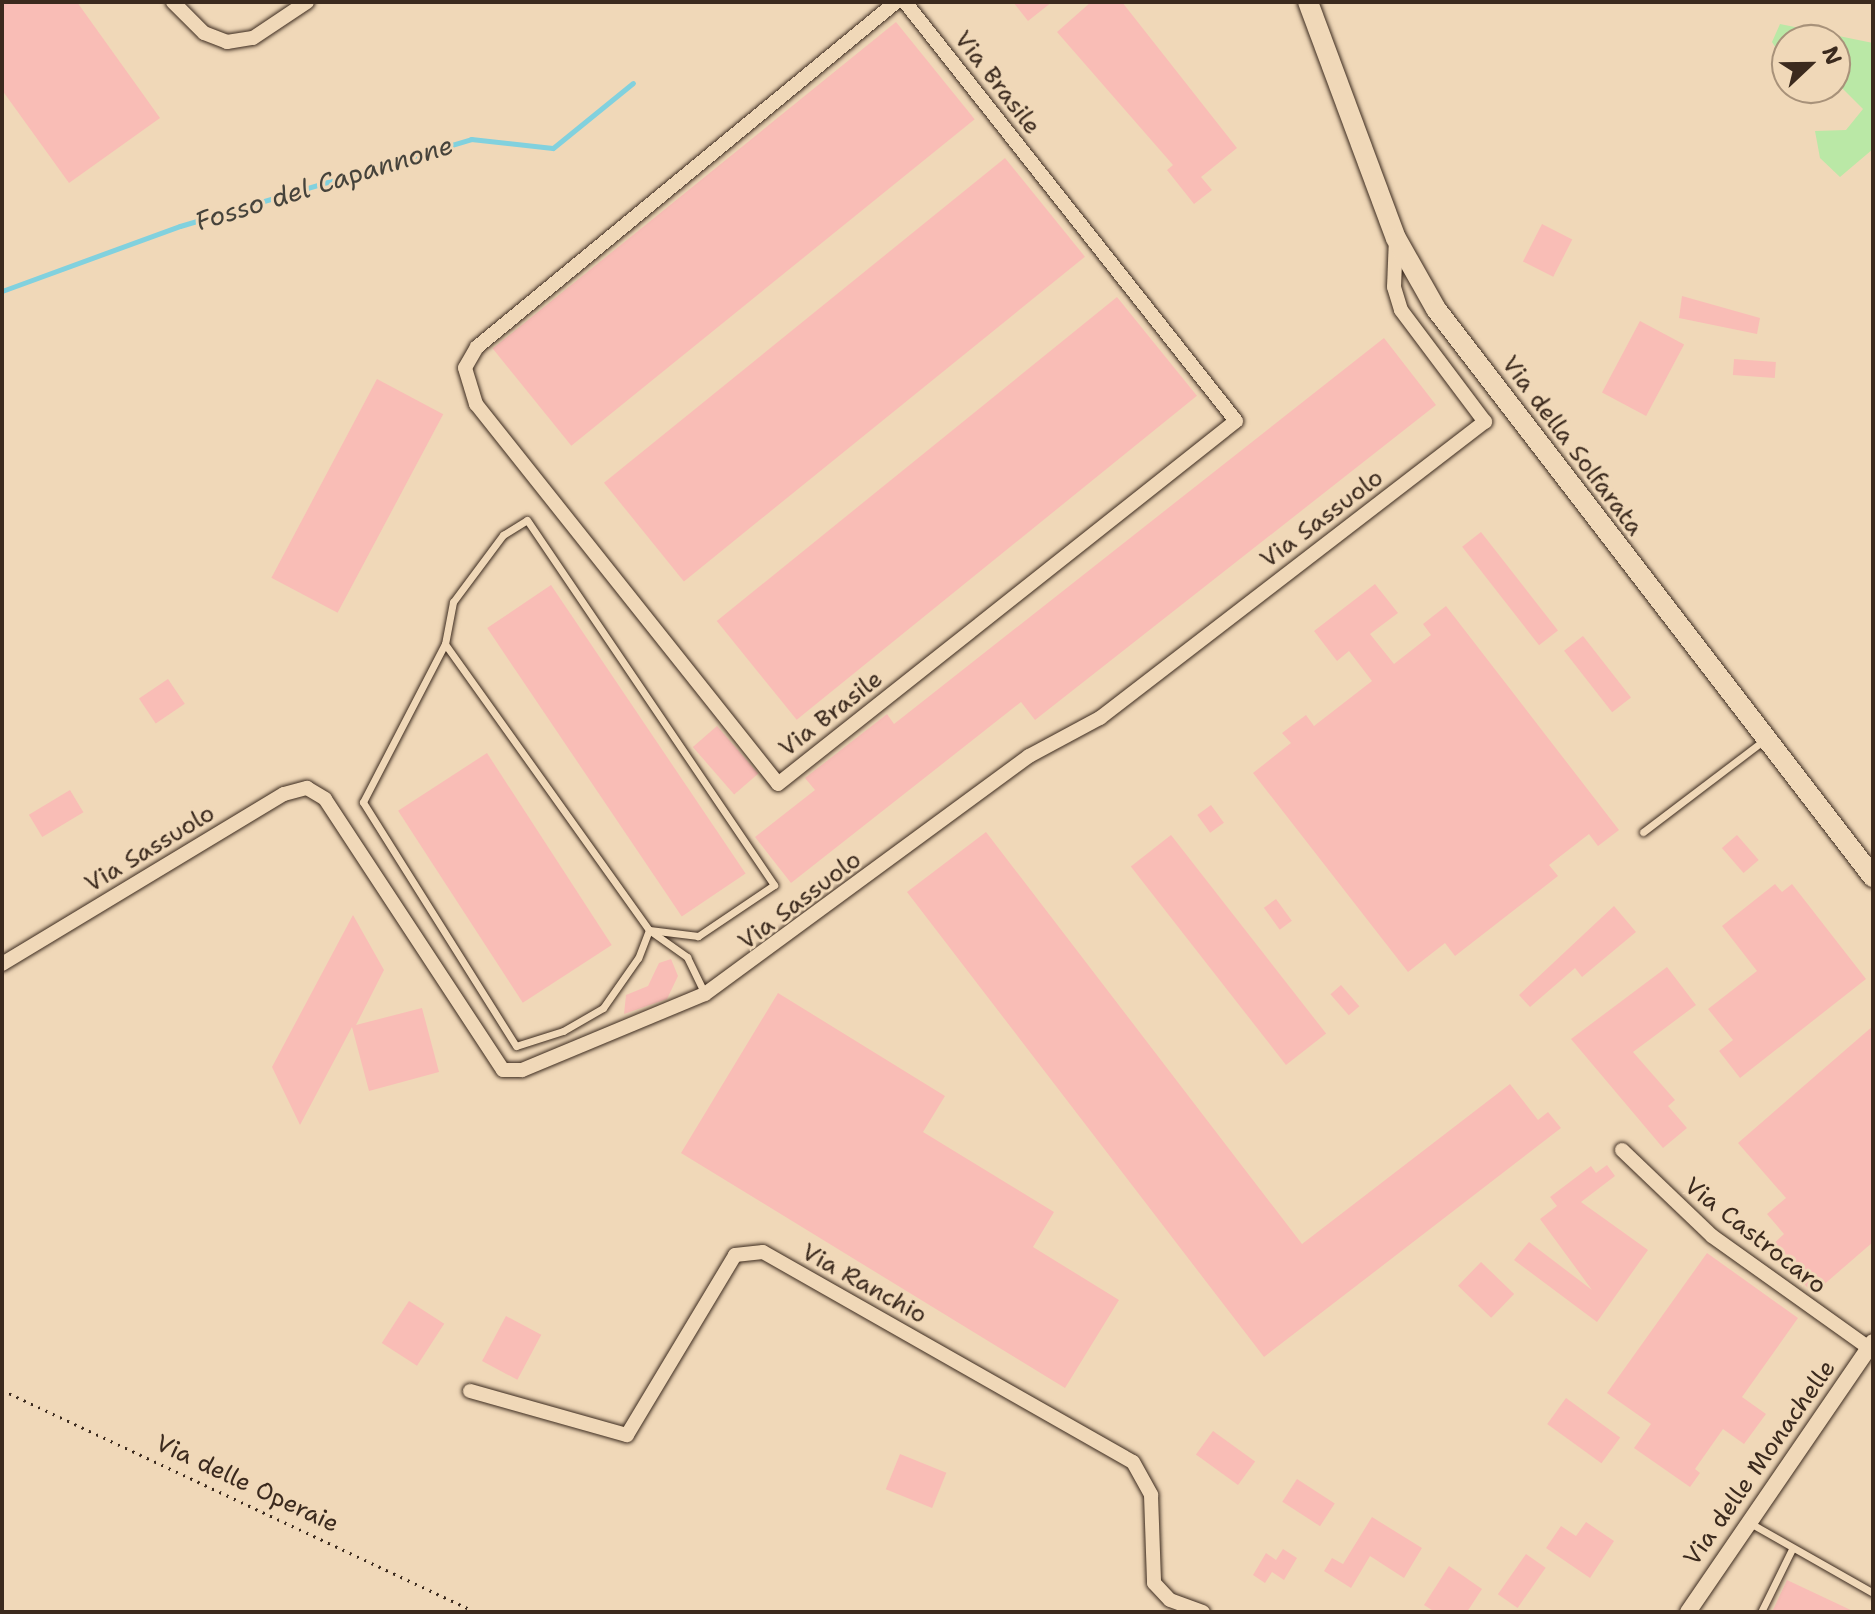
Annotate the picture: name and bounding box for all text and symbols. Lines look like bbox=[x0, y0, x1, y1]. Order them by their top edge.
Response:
north arrow bbox=[1771, 24, 1851, 104]
street label: Via Brasile bbox=[948, 26, 1046, 140]
text: N bbox=[1815, 42, 1849, 69]
water label: Fosso del Capannone bbox=[191, 129, 457, 237]
street label: Via della Solfarata bbox=[1495, 351, 1649, 541]
street label: Via Sassuolo bbox=[1255, 464, 1389, 574]
street label: Via Brasile bbox=[774, 665, 888, 763]
street label: Via Sassuolo bbox=[80, 799, 220, 899]
street label: Via Sassuolo bbox=[733, 846, 867, 956]
street label: Via Castrocaro bbox=[1678, 1172, 1832, 1300]
street label: Via Ranchio bbox=[796, 1238, 932, 1330]
street label: Via delle Monachelle bbox=[1678, 1355, 1842, 1571]
street label: Via delle Operaie bbox=[151, 1429, 343, 1539]

